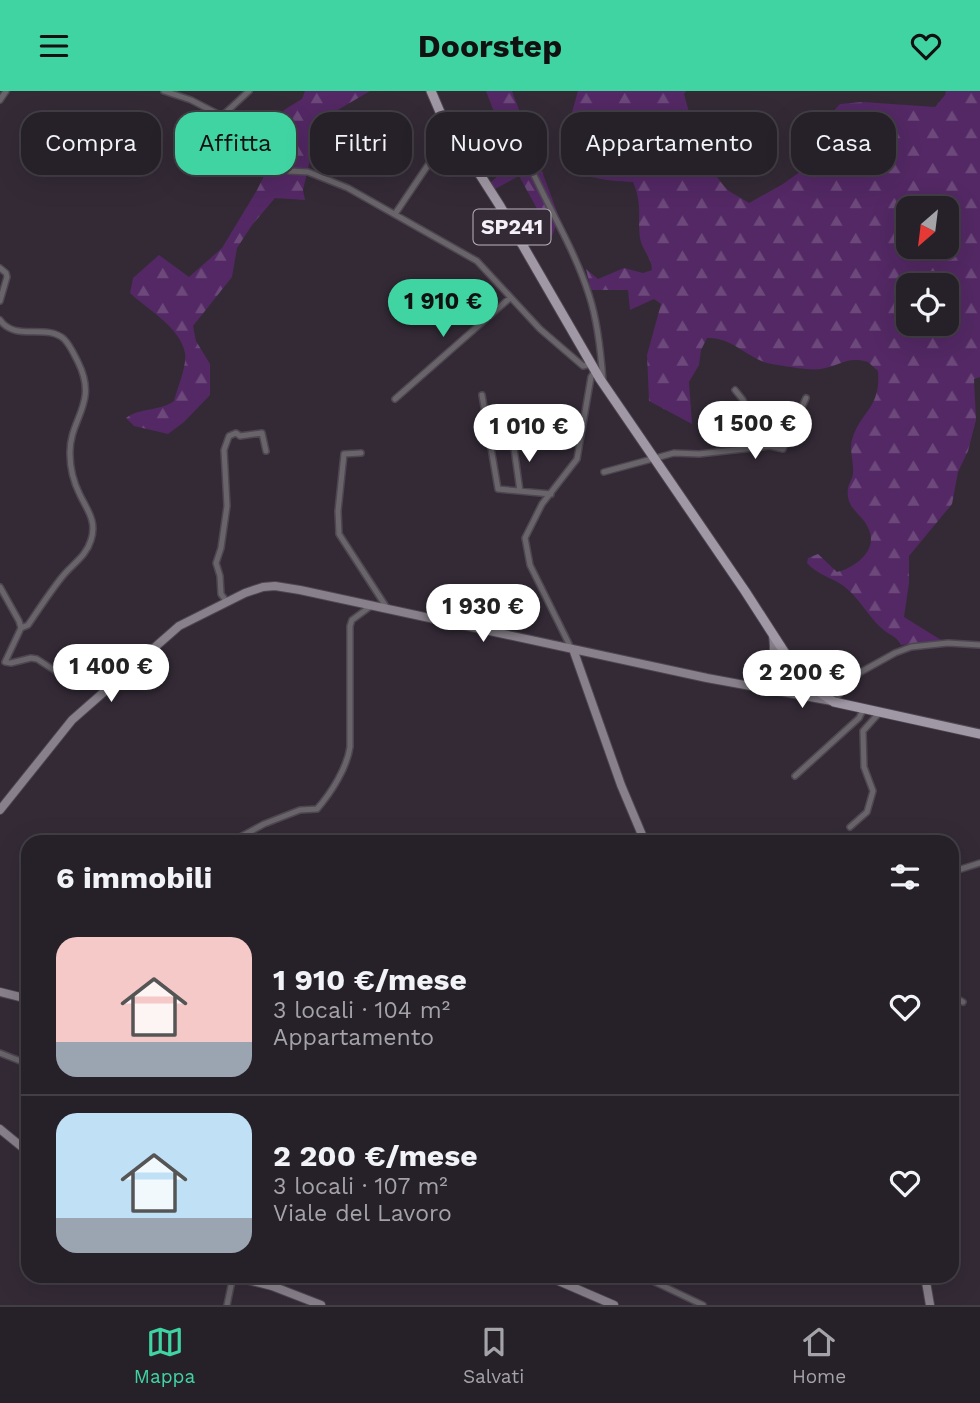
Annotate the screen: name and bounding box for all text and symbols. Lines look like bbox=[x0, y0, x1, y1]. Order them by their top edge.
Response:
icon: menu bbox=[35, 27, 73, 65]
text: Doorstep bbox=[418, 27, 562, 65]
icon: heart bbox=[907, 27, 945, 65]
chip: Compra bbox=[21, 112, 161, 175]
chip: Affitta bbox=[175, 112, 296, 175]
chip: Filtri bbox=[310, 112, 412, 175]
chip: Nuovo bbox=[426, 112, 547, 175]
chip: Appartamento bbox=[561, 112, 777, 175]
chip: Casa bbox=[791, 112, 896, 175]
north arrow bbox=[896, 196, 959, 259]
map controls bbox=[896, 196, 959, 336]
road number: SP241 bbox=[474, 209, 550, 245]
button: locate bbox=[896, 273, 959, 336]
pin: 1 910 € bbox=[378, 279, 508, 339]
text: 1 910 € bbox=[404, 288, 482, 315]
pin: 1 500 € bbox=[690, 401, 820, 461]
pin: 1 010 € bbox=[464, 405, 594, 464]
text: 1 500 € bbox=[714, 410, 796, 437]
text: 1 010 € bbox=[490, 413, 568, 440]
pin: 1 930 € bbox=[418, 585, 548, 644]
text: 1 930 € bbox=[442, 593, 524, 620]
pin: 1 400 € bbox=[46, 645, 176, 704]
pin: 2 200 € bbox=[737, 651, 867, 710]
text: 1 400 € bbox=[69, 653, 153, 680]
text: 2 200 € bbox=[759, 659, 845, 686]
icon: filters bbox=[886, 858, 924, 896]
text: 6 immobili bbox=[56, 860, 212, 895]
text: 1 910 €/mese bbox=[273, 962, 467, 997]
icon: home bbox=[112, 965, 196, 1049]
icon: heart bbox=[886, 988, 924, 1026]
text: 3 locali · 104 m² bbox=[273, 997, 450, 1024]
text: Appartamento bbox=[273, 1024, 434, 1051]
text: 2 200 €/mese bbox=[273, 1138, 478, 1173]
icon: home bbox=[112, 1141, 196, 1225]
icon: heart bbox=[886, 1164, 924, 1202]
text: 3 locali · 107 m² bbox=[273, 1173, 448, 1200]
text: Viale del Lavoro bbox=[273, 1200, 452, 1227]
tab: Mappa bbox=[134, 1323, 195, 1388]
tab: Salvati bbox=[463, 1323, 524, 1388]
tab: Home bbox=[792, 1323, 846, 1388]

